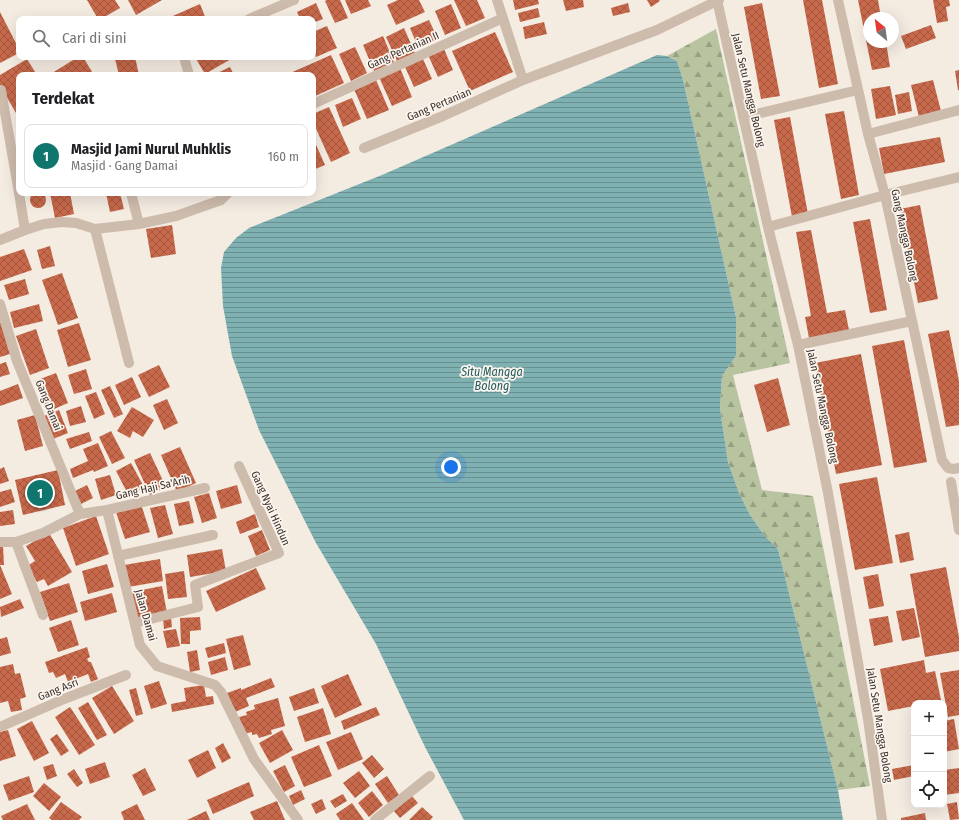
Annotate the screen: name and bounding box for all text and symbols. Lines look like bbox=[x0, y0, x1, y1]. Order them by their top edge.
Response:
north arrow bbox=[863, 12, 899, 48]
search box bbox=[16, 16, 316, 60]
icon: search bbox=[30, 27, 52, 49]
text: Cari di sini bbox=[62, 29, 127, 47]
street label: Gang Pertanian II bbox=[365, 29, 441, 72]
street label: Jalan Setu Mangga Bolong bbox=[729, 32, 768, 149]
street label: Gang Pertanian bbox=[405, 85, 473, 124]
text: Terdekat bbox=[32, 88, 94, 109]
text: Masjid Jami Nurul Muhklis bbox=[71, 140, 231, 158]
text: 1 bbox=[43, 149, 49, 164]
text: 160 m bbox=[268, 149, 299, 164]
text: Masjid · Gang Damai bbox=[71, 158, 178, 173]
street label: Gang Mangga Bolong bbox=[888, 188, 921, 283]
street label: Jalan Setu Mangga Bolong bbox=[804, 348, 841, 465]
water label: Situ Mangga Bolong bbox=[460, 365, 523, 393]
street label: Gang Damai bbox=[32, 378, 65, 433]
your location bbox=[441, 457, 461, 477]
street label: Gang Nyai Hindun bbox=[248, 469, 293, 547]
street label: Gang Haji Sa'Arih bbox=[115, 473, 192, 502]
pin: 1 bbox=[27, 478, 53, 508]
street label: Jalan Damai bbox=[132, 588, 159, 643]
street label: Jalan Setu Mangga Bolong bbox=[864, 667, 895, 784]
street label: Gang Asri bbox=[36, 675, 80, 703]
map controls bbox=[911, 700, 947, 808]
button: + bbox=[911, 700, 947, 736]
button: − bbox=[911, 736, 947, 772]
button: locate bbox=[911, 772, 947, 808]

